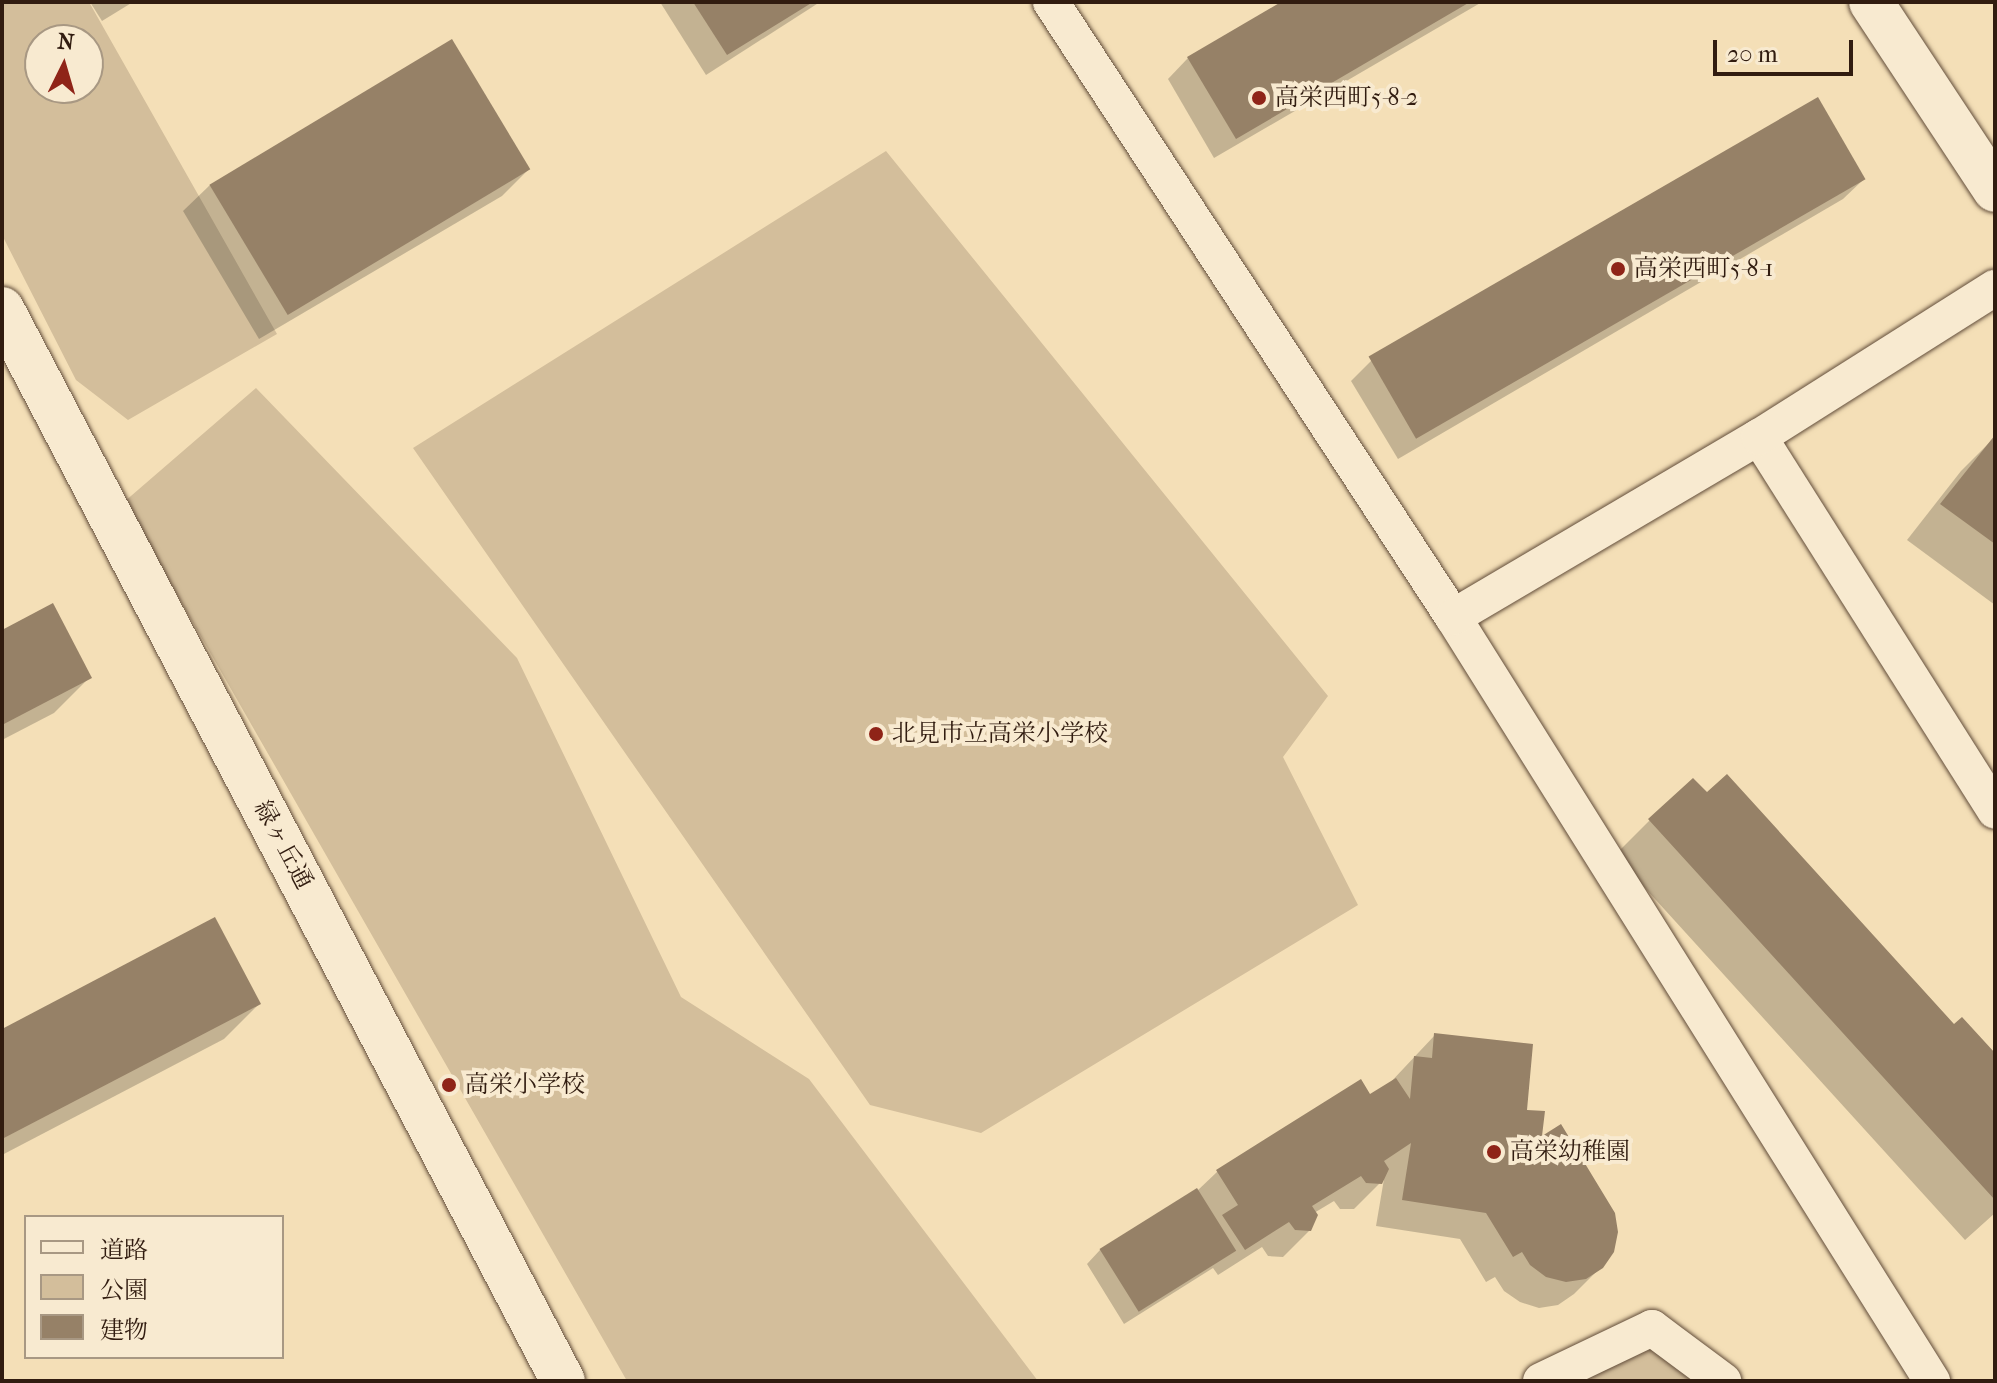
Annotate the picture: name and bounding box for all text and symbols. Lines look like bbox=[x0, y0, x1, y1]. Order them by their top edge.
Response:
north arrow bbox=[24, 24, 104, 104]
scale bar bbox=[1717, 24, 1857, 74]
text: N bbox=[56, 28, 75, 56]
text: 20 m bbox=[1727, 40, 1778, 68]
place label: 高栄西町5-8-2 bbox=[1275, 84, 1418, 112]
marker: 高栄西町5-8-2 bbox=[1250, 89, 1268, 107]
place label: 高栄西町5-8-1 bbox=[1634, 255, 1773, 283]
marker: 高栄西町5-8-1 bbox=[1609, 260, 1627, 278]
place label: 北見市立高栄小学校 bbox=[892, 720, 1108, 748]
marker: 北見市立高栄小学校 bbox=[867, 725, 885, 743]
street label: 緑ヶ丘通 bbox=[248, 796, 318, 894]
place label: 高栄小学校 bbox=[465, 1071, 585, 1099]
marker: 高栄小学校 bbox=[440, 1076, 458, 1094]
place label: 高栄幼稚園 bbox=[1510, 1138, 1630, 1166]
marker: 高栄幼稚園 bbox=[1485, 1143, 1503, 1161]
legend bbox=[24, 1215, 284, 1359]
text: 道路 bbox=[100, 1236, 148, 1264]
text: 公園 bbox=[100, 1276, 148, 1304]
text: 建物 bbox=[100, 1316, 148, 1344]

